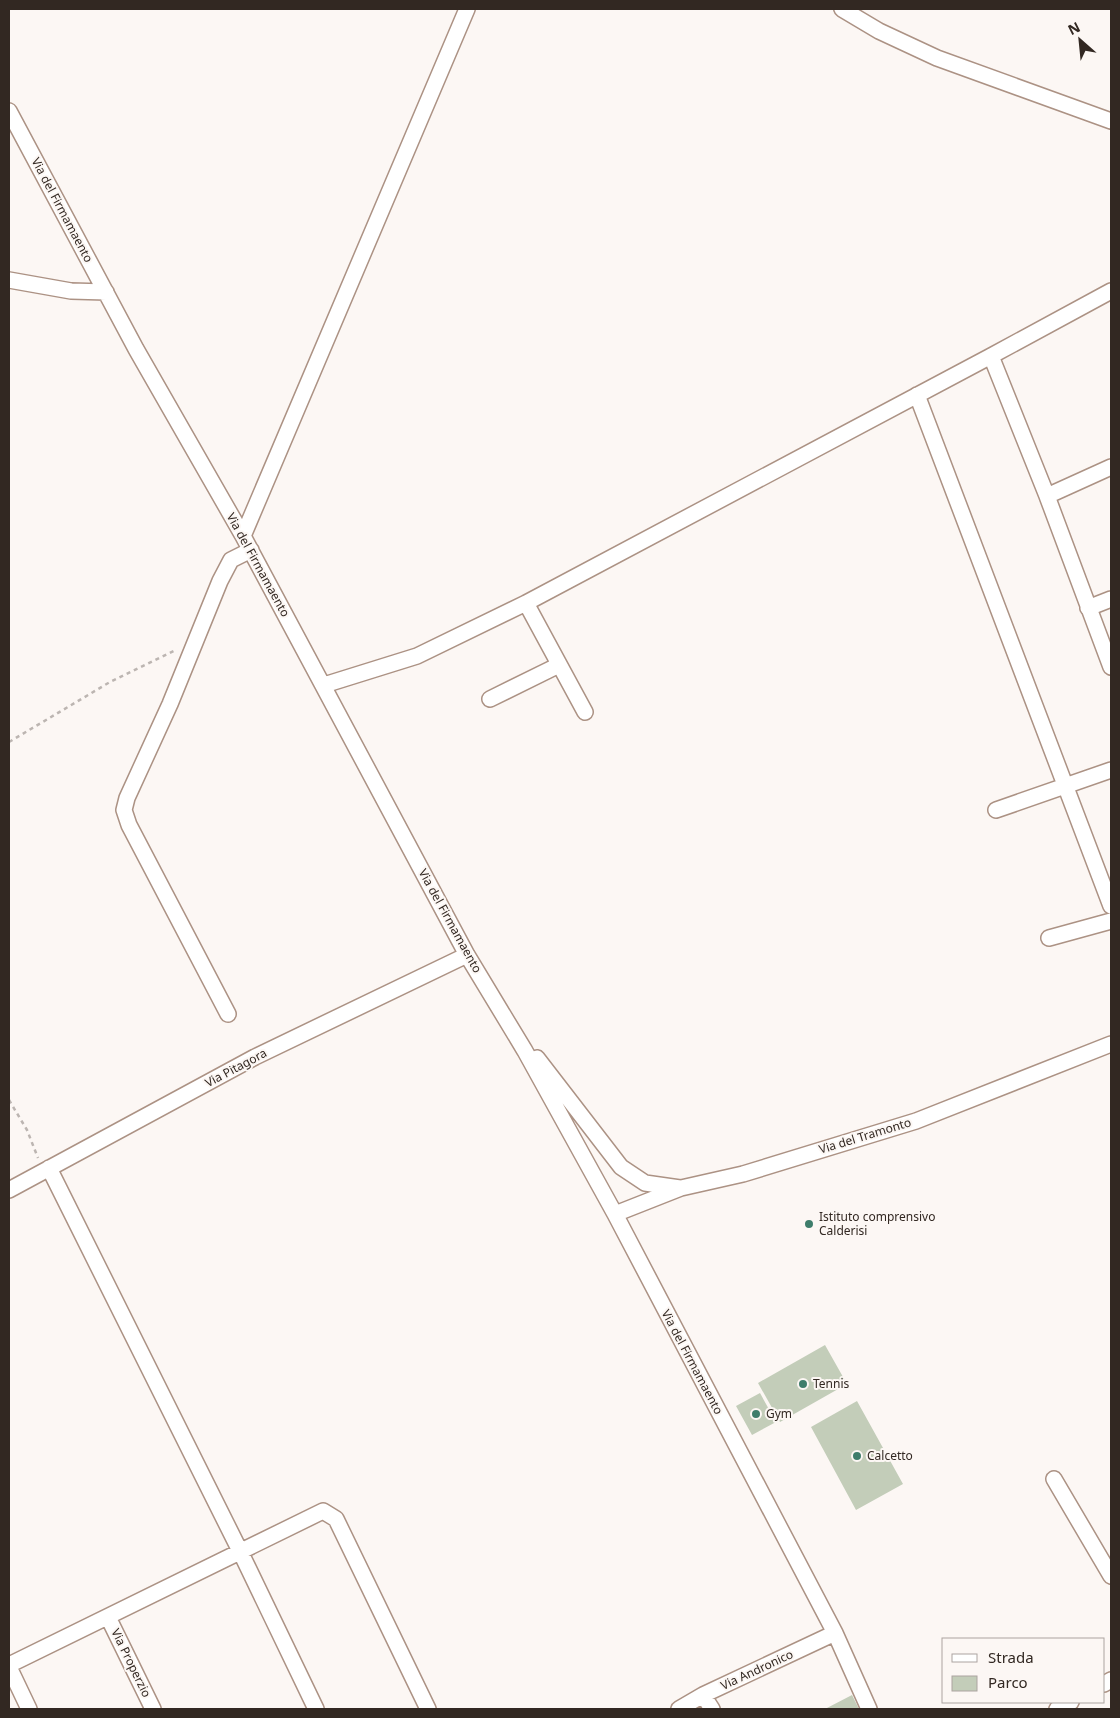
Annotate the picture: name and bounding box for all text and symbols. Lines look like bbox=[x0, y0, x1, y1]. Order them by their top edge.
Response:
north arrow bbox=[1055, 15, 1105, 65]
text: N bbox=[1064, 17, 1083, 39]
street label: Via del Firmamaento bbox=[28, 154, 97, 265]
street label: Via del Firmamaento bbox=[223, 510, 294, 620]
street label: Via del Firmamaento bbox=[415, 866, 486, 976]
street label: Via Pitagora bbox=[202, 1044, 270, 1091]
street label: Via del Tramonto bbox=[817, 1113, 913, 1158]
place label: Istituto comprensivo Calderisi bbox=[819, 1208, 935, 1239]
marker: Istituto comprensivo Calderisi bbox=[803, 1218, 815, 1230]
street label: Via del Firmamaento bbox=[658, 1306, 727, 1417]
place label: Tennis bbox=[813, 1375, 850, 1392]
marker: Tennis bbox=[797, 1378, 809, 1390]
place label: Gym bbox=[766, 1405, 792, 1422]
marker: Gym bbox=[750, 1408, 762, 1420]
place label: Calcetto bbox=[867, 1447, 913, 1464]
marker: Calcetto bbox=[851, 1450, 863, 1462]
street label: Via Properzio bbox=[107, 1626, 155, 1700]
legend bbox=[942, 1638, 1105, 1703]
street label: Via Andronico bbox=[718, 1645, 796, 1694]
text: Strada bbox=[988, 1647, 1034, 1667]
text: Parco bbox=[988, 1672, 1028, 1692]

